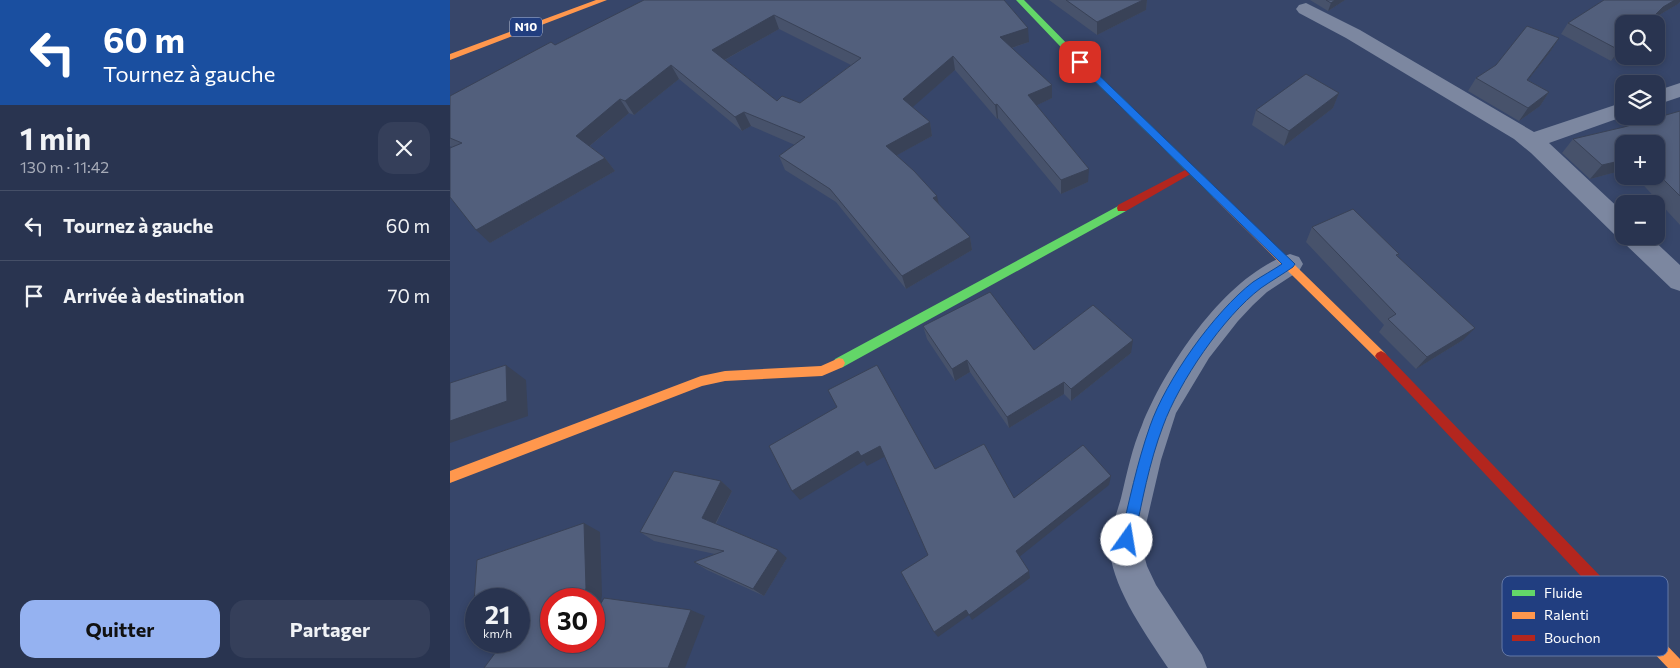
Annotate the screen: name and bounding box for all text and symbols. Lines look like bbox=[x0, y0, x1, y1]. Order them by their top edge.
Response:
map controls bbox=[1615, 15, 1665, 245]
button: search bbox=[1615, 15, 1665, 65]
text: 60 m bbox=[103, 17, 185, 60]
road number: N10 bbox=[510, 18, 542, 36]
icon: left bbox=[20, 20, 85, 85]
pin bbox=[1059, 41, 1101, 83]
icon: arrive bbox=[1066, 48, 1094, 76]
text: Tournez à gauche bbox=[103, 60, 275, 87]
button: layers bbox=[1615, 75, 1665, 125]
text: 1 min bbox=[20, 119, 91, 156]
button: close bbox=[378, 122, 430, 174]
button: + bbox=[1615, 135, 1665, 185]
text: 130 m · 11:42 bbox=[20, 157, 109, 176]
button: − bbox=[1615, 195, 1665, 245]
icon: left bbox=[20, 212, 48, 240]
text: Tournez à gauche bbox=[63, 214, 213, 237]
text: 60 m bbox=[386, 214, 430, 237]
icon: arrive bbox=[20, 282, 48, 310]
text: Arrivée à destination bbox=[63, 284, 245, 307]
text: 70 m bbox=[387, 284, 430, 307]
position arrow bbox=[1100, 513, 1152, 565]
legend bbox=[1502, 576, 1668, 656]
text: Fluide bbox=[1544, 584, 1582, 601]
speed limit sign: 30 bbox=[540, 588, 605, 653]
text: 21 bbox=[485, 599, 510, 629]
button: Quitter bbox=[20, 600, 220, 658]
button: Partager bbox=[230, 600, 430, 658]
text: Ralenti bbox=[1544, 606, 1589, 623]
text: km/h bbox=[483, 626, 512, 640]
text: Bouchon bbox=[1544, 629, 1601, 646]

